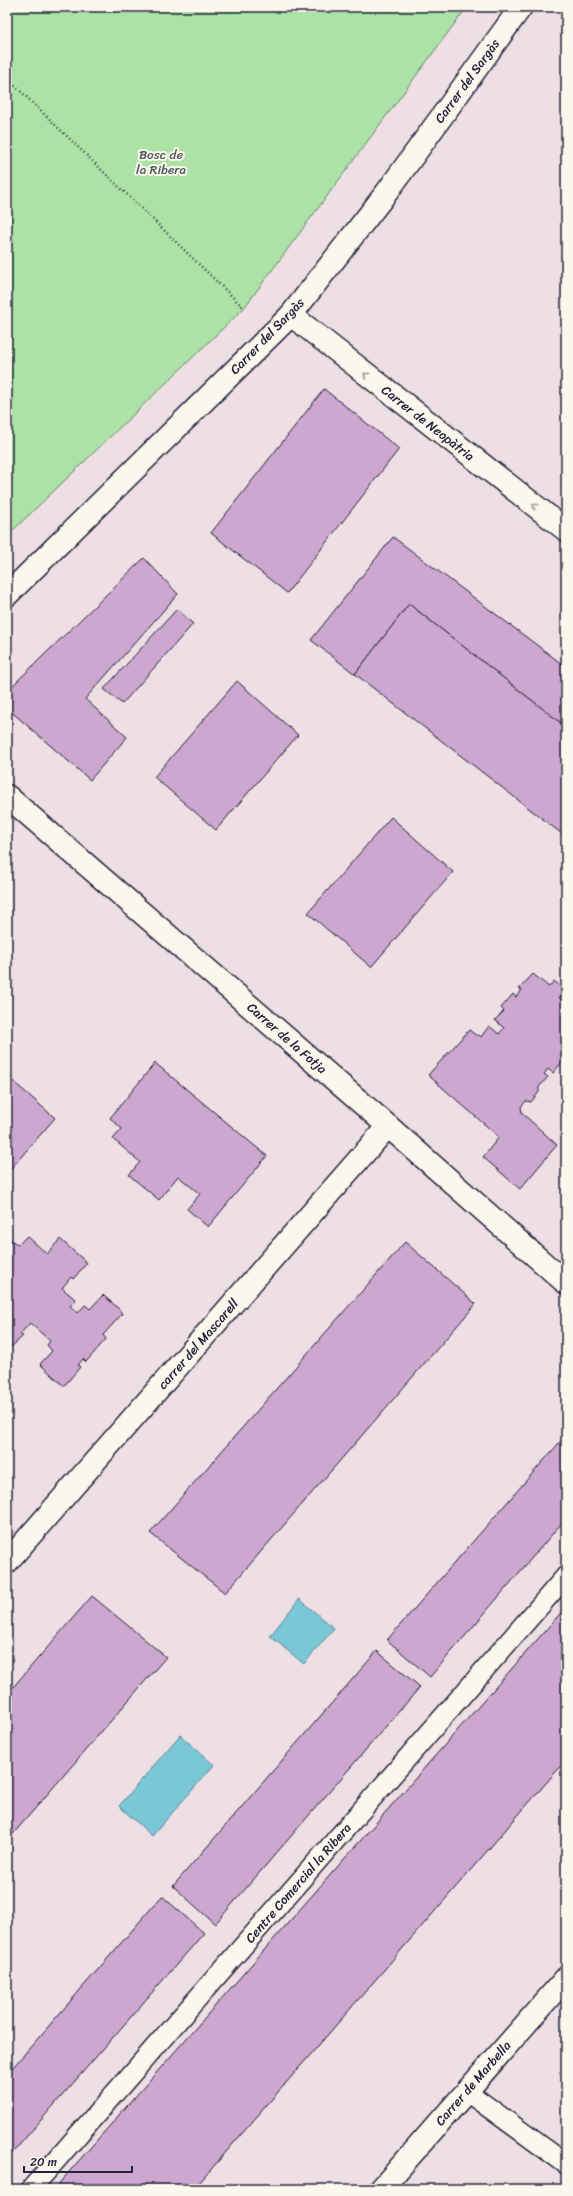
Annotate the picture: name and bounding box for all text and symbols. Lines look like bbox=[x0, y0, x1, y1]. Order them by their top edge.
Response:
street label: Carrer del Sargàs bbox=[428, 34, 506, 128]
park label: Bosc de la Ribera bbox=[136, 143, 187, 181]
street label: Carrer del Sargàs bbox=[224, 292, 310, 380]
one-way arrow bbox=[364, 372, 371, 379]
street label: Carrer de Neopàtria bbox=[376, 379, 480, 467]
one-way arrow bbox=[533, 504, 540, 511]
street label: Carrer de la Fotja bbox=[242, 996, 333, 1080]
street label: carrer del Mascarell bbox=[152, 1293, 244, 1395]
street label: Centre Comercial la Ribera bbox=[239, 1817, 357, 1948]
street label: Carrer de Marbella bbox=[429, 2035, 517, 2131]
scale bar bbox=[24, 2148, 132, 2174]
text: 20 m bbox=[30, 2151, 57, 2173]

